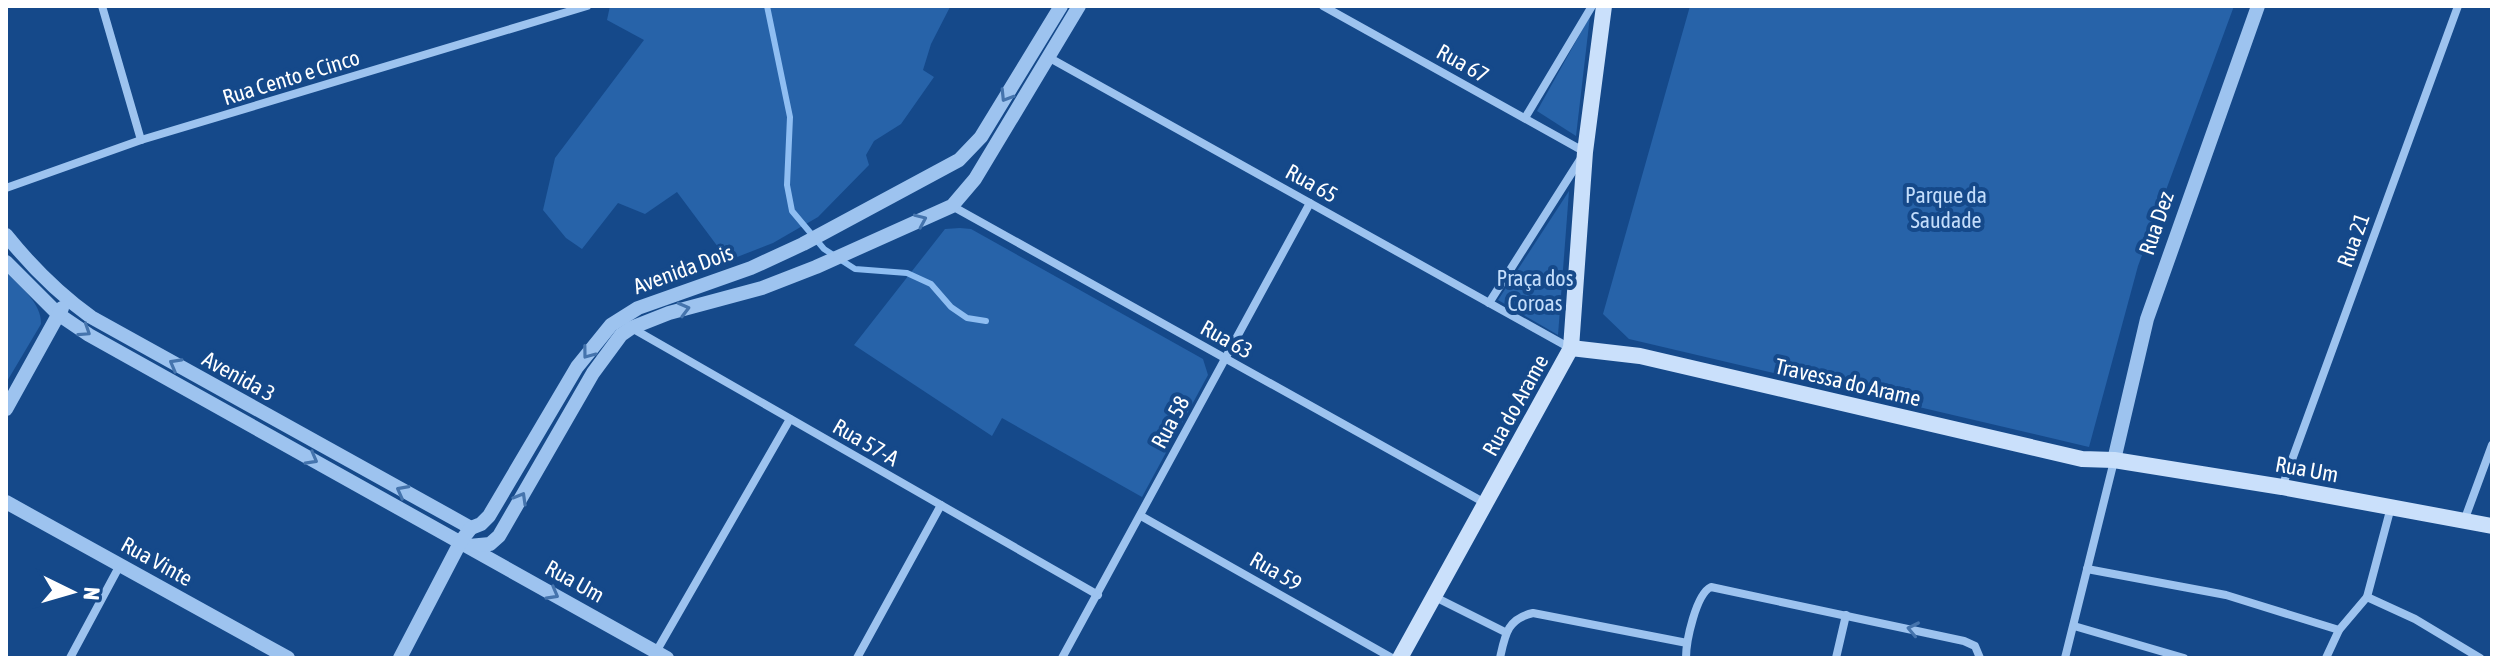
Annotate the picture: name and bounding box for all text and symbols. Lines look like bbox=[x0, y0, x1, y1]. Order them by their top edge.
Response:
street label: Rua 67 bbox=[1432, 38, 1494, 88]
street label: Rua Cento e Cinco bbox=[219, 44, 363, 110]
one-way arrow bbox=[1000, 87, 1016, 102]
street label: Rua 65 bbox=[1281, 158, 1343, 208]
park label: Parque da Saudade bbox=[1905, 182, 1987, 233]
street label: Rua Dez bbox=[2133, 188, 2179, 258]
street label: Rua 21 bbox=[2331, 209, 2375, 271]
one-way arrow bbox=[913, 214, 927, 230]
street label: Avenida Dois bbox=[629, 239, 737, 299]
park label: Praça dos Coroas bbox=[1497, 265, 1574, 316]
one-way arrow bbox=[677, 302, 691, 319]
street label: Rua 63 bbox=[1196, 314, 1258, 364]
one-way arrow bbox=[76, 322, 91, 337]
one-way arrow bbox=[583, 344, 597, 359]
street label: Avenida 3 bbox=[198, 345, 280, 407]
street label: Rua do Arame bbox=[1477, 350, 1553, 460]
street label: Travessa do Arame bbox=[1773, 353, 1923, 411]
one-way arrow bbox=[169, 358, 184, 374]
street label: Rua 58 bbox=[1145, 391, 1195, 453]
street label: Rua 57-A bbox=[828, 413, 904, 471]
one-way arrow bbox=[303, 449, 318, 465]
street label: Rua Um bbox=[2273, 451, 2341, 487]
one-way arrow bbox=[396, 485, 410, 500]
one-way arrow bbox=[511, 492, 527, 507]
street label: Rua Vinte bbox=[117, 531, 197, 591]
street label: Rua 59 bbox=[1245, 546, 1307, 596]
north arrow bbox=[32, 552, 112, 632]
street label: Rua Um bbox=[541, 554, 609, 608]
one-way arrow bbox=[545, 584, 560, 599]
text: N bbox=[78, 586, 105, 601]
one-way arrow bbox=[1906, 621, 1920, 638]

